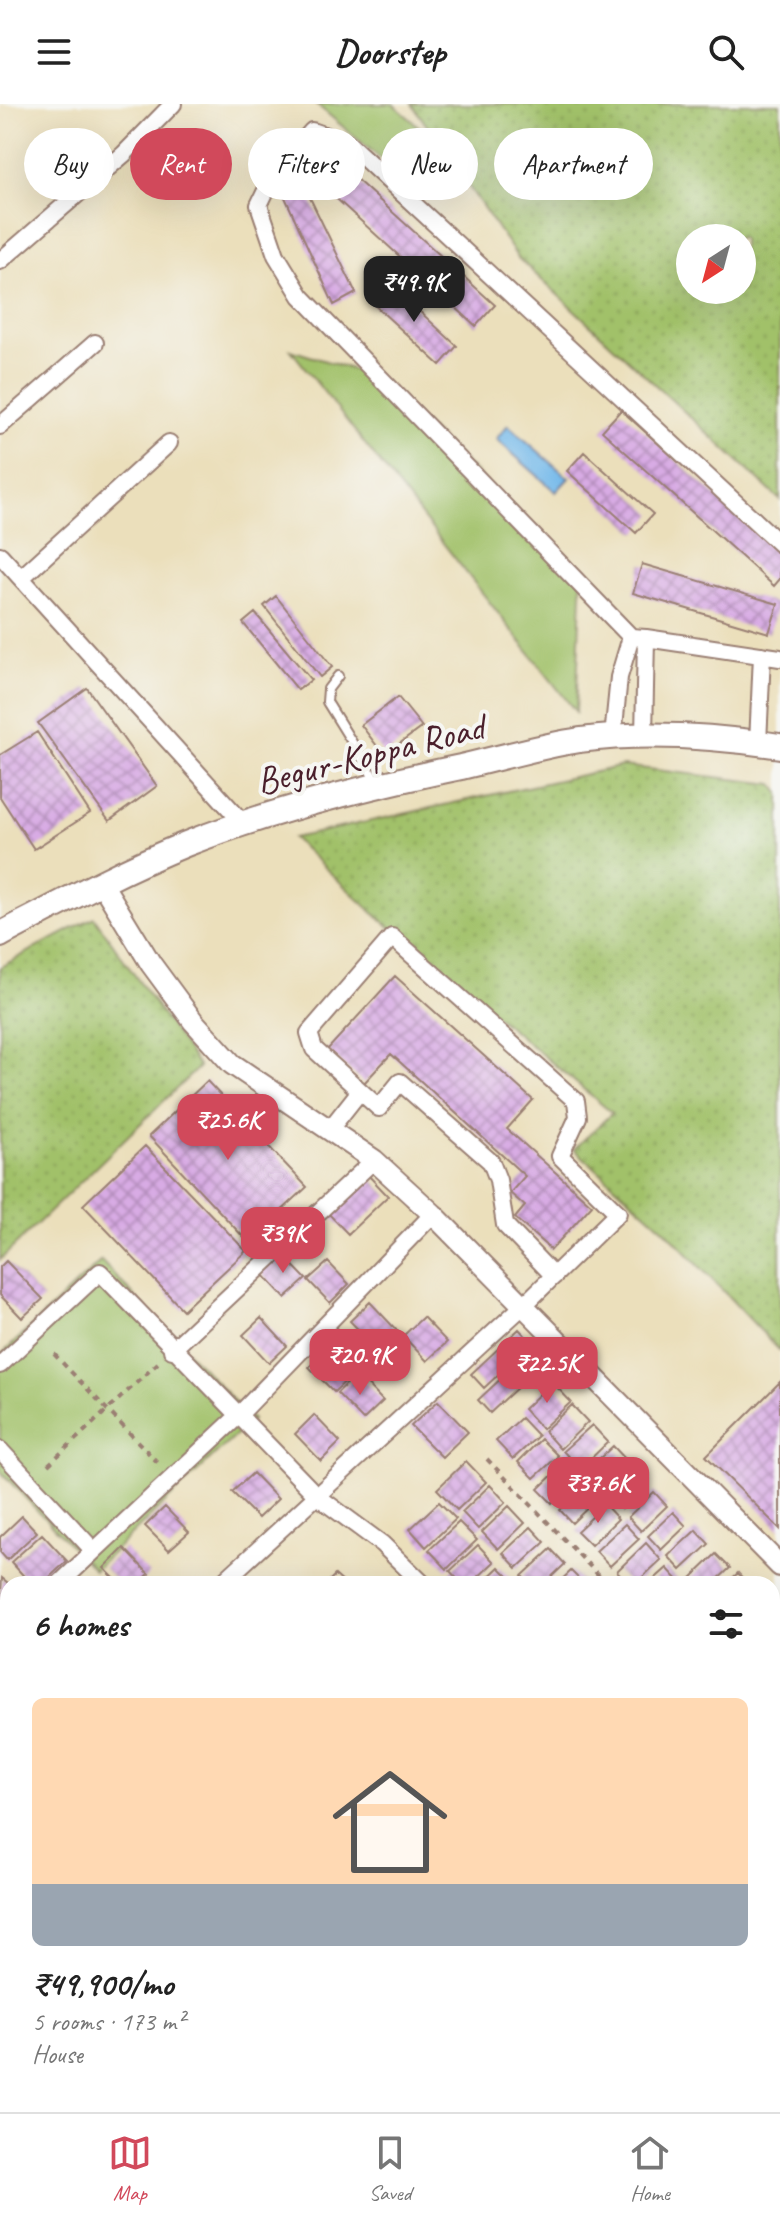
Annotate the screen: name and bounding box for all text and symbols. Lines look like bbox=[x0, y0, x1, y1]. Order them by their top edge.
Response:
text: Doorstep bbox=[335, 29, 445, 75]
icon: menu bbox=[32, 30, 76, 74]
icon: search bbox=[704, 30, 748, 74]
chip: Buy bbox=[24, 128, 114, 200]
chip: Rent bbox=[130, 128, 232, 200]
chip: Filters bbox=[248, 128, 365, 200]
chip: New bbox=[381, 128, 478, 200]
chip: Apartment bbox=[494, 128, 653, 200]
north arrow bbox=[676, 224, 756, 304]
map controls bbox=[676, 224, 756, 304]
pin: ₹49.9K bbox=[349, 256, 479, 324]
text: ₹49.9K bbox=[382, 265, 446, 298]
street label: Begur-Koppa Road bbox=[251, 702, 494, 805]
pin: ₹25.6K bbox=[163, 1094, 293, 1162]
text: ₹25.6K bbox=[195, 1103, 261, 1136]
pin: ₹39K bbox=[236, 1207, 330, 1275]
text: ₹39K bbox=[259, 1216, 307, 1249]
pin: ₹20.9K bbox=[295, 1329, 425, 1397]
pin: ₹22.5K bbox=[482, 1337, 612, 1405]
text: ₹20.9K bbox=[328, 1338, 392, 1371]
text: ₹22.5K bbox=[515, 1346, 579, 1379]
pin: ₹37.6K bbox=[533, 1457, 663, 1525]
text: ₹37.6K bbox=[565, 1466, 631, 1499]
icon: filters bbox=[704, 1602, 748, 1646]
text: 6 homes bbox=[32, 1603, 129, 1646]
icon: home bbox=[318, 1750, 462, 1894]
text: ₹49,900/mo bbox=[32, 1962, 173, 2005]
text: 5 rooms · 173 m² bbox=[32, 2005, 184, 2038]
text: House bbox=[32, 2038, 83, 2071]
tab: Map bbox=[108, 2131, 152, 2207]
tab: Saved bbox=[368, 2131, 412, 2207]
tab: Home bbox=[628, 2131, 672, 2207]

